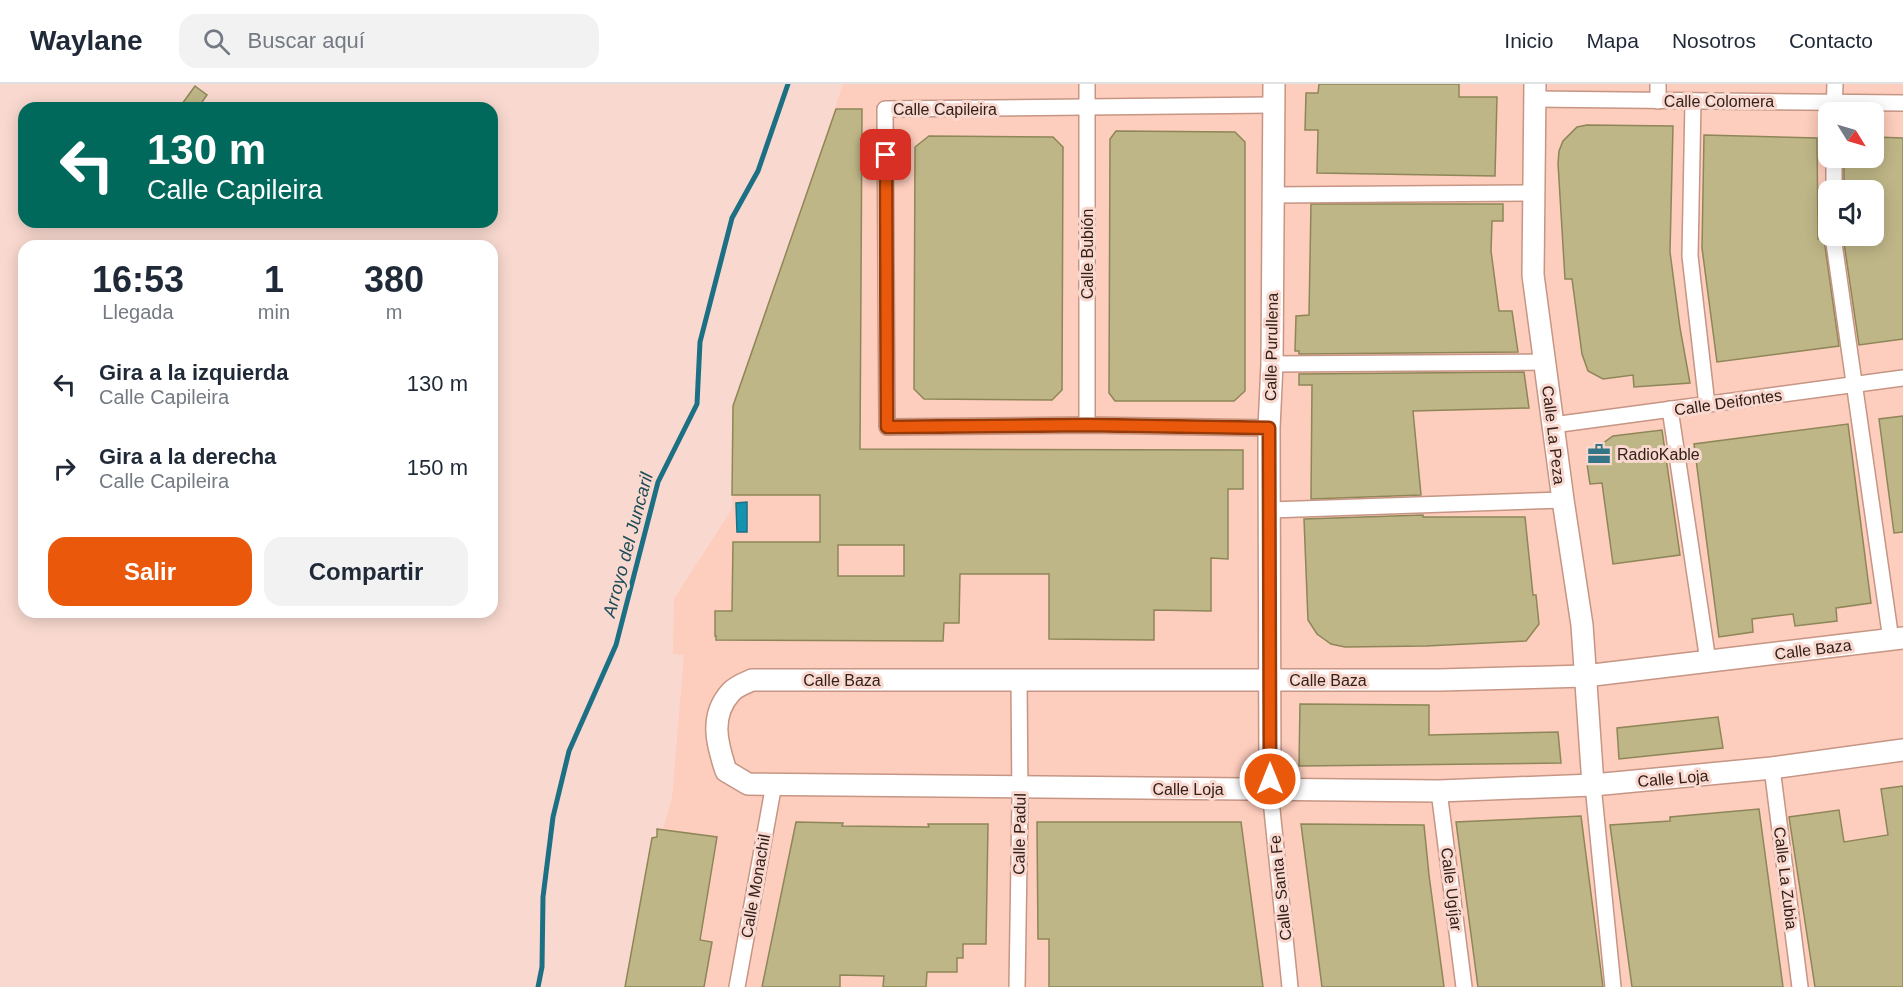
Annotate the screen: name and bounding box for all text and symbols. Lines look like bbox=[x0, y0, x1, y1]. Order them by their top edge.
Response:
search box bbox=[179, 14, 599, 68]
text: Waylane bbox=[30, 25, 143, 56]
icon: search bbox=[200, 25, 233, 58]
text: Buscar aquí bbox=[248, 28, 365, 53]
text: Inicio bbox=[1504, 29, 1553, 52]
text: Mapa bbox=[1586, 29, 1639, 52]
text: Nosotros bbox=[1672, 29, 1756, 52]
text: Contacto bbox=[1789, 29, 1873, 52]
street label: Calle Colomera bbox=[1664, 93, 1774, 110]
street label: Calle Capileira bbox=[893, 101, 997, 118]
north arrow bbox=[1818, 102, 1884, 168]
map controls bbox=[1818, 102, 1884, 246]
icon: left bbox=[48, 126, 126, 204]
text: 130 m bbox=[147, 126, 266, 173]
pin bbox=[860, 129, 911, 180]
icon: arrive bbox=[869, 138, 902, 171]
text: Calle Capileira bbox=[147, 175, 323, 205]
button: sound bbox=[1818, 180, 1884, 246]
street label: Calle Bubión bbox=[1079, 209, 1096, 299]
text: 16:53 bbox=[92, 259, 184, 300]
text: 1 bbox=[264, 259, 284, 300]
text: 380 bbox=[364, 259, 424, 300]
street label: Calle Purullena bbox=[1262, 293, 1281, 401]
text: Llegada bbox=[102, 301, 174, 323]
text: min bbox=[258, 301, 290, 323]
text: m bbox=[386, 301, 402, 323]
text: Gira a la izquierda bbox=[99, 360, 289, 385]
icon: left bbox=[48, 368, 81, 401]
text: 130 m bbox=[407, 371, 468, 396]
street label: Calle La Peza bbox=[1539, 385, 1568, 486]
text: Calle Capileira bbox=[99, 386, 229, 408]
street label: Calle Deifontes bbox=[1673, 387, 1783, 418]
office icon: RadioKable bbox=[1586, 441, 1612, 467]
text: Gira a la derecha bbox=[99, 444, 276, 469]
place label: RadioKable bbox=[1617, 446, 1700, 463]
icon: right bbox=[48, 452, 81, 485]
text: 150 m bbox=[407, 455, 468, 480]
water label: Arroyo del Juncaril bbox=[599, 469, 657, 621]
text: Calle Capileira bbox=[99, 470, 229, 492]
button: Salir bbox=[48, 537, 252, 606]
button: Compartir bbox=[264, 537, 468, 606]
street label: Calle Baza bbox=[1774, 636, 1853, 663]
street label: Calle Baza bbox=[803, 672, 881, 689]
street label: Calle Baza bbox=[1289, 672, 1367, 689]
position arrow bbox=[1238, 747, 1302, 811]
street label: Calle Loja bbox=[1637, 767, 1709, 790]
street label: Calle Loja bbox=[1152, 781, 1224, 798]
street label: Calle Padul bbox=[1010, 793, 1029, 875]
street label: Calle La Zubia bbox=[1771, 826, 1800, 930]
street label: Calle Monachil bbox=[738, 833, 773, 939]
street label: Calle Santa Fe bbox=[1267, 834, 1294, 941]
street label: Calle Ugíjar bbox=[1438, 847, 1465, 932]

